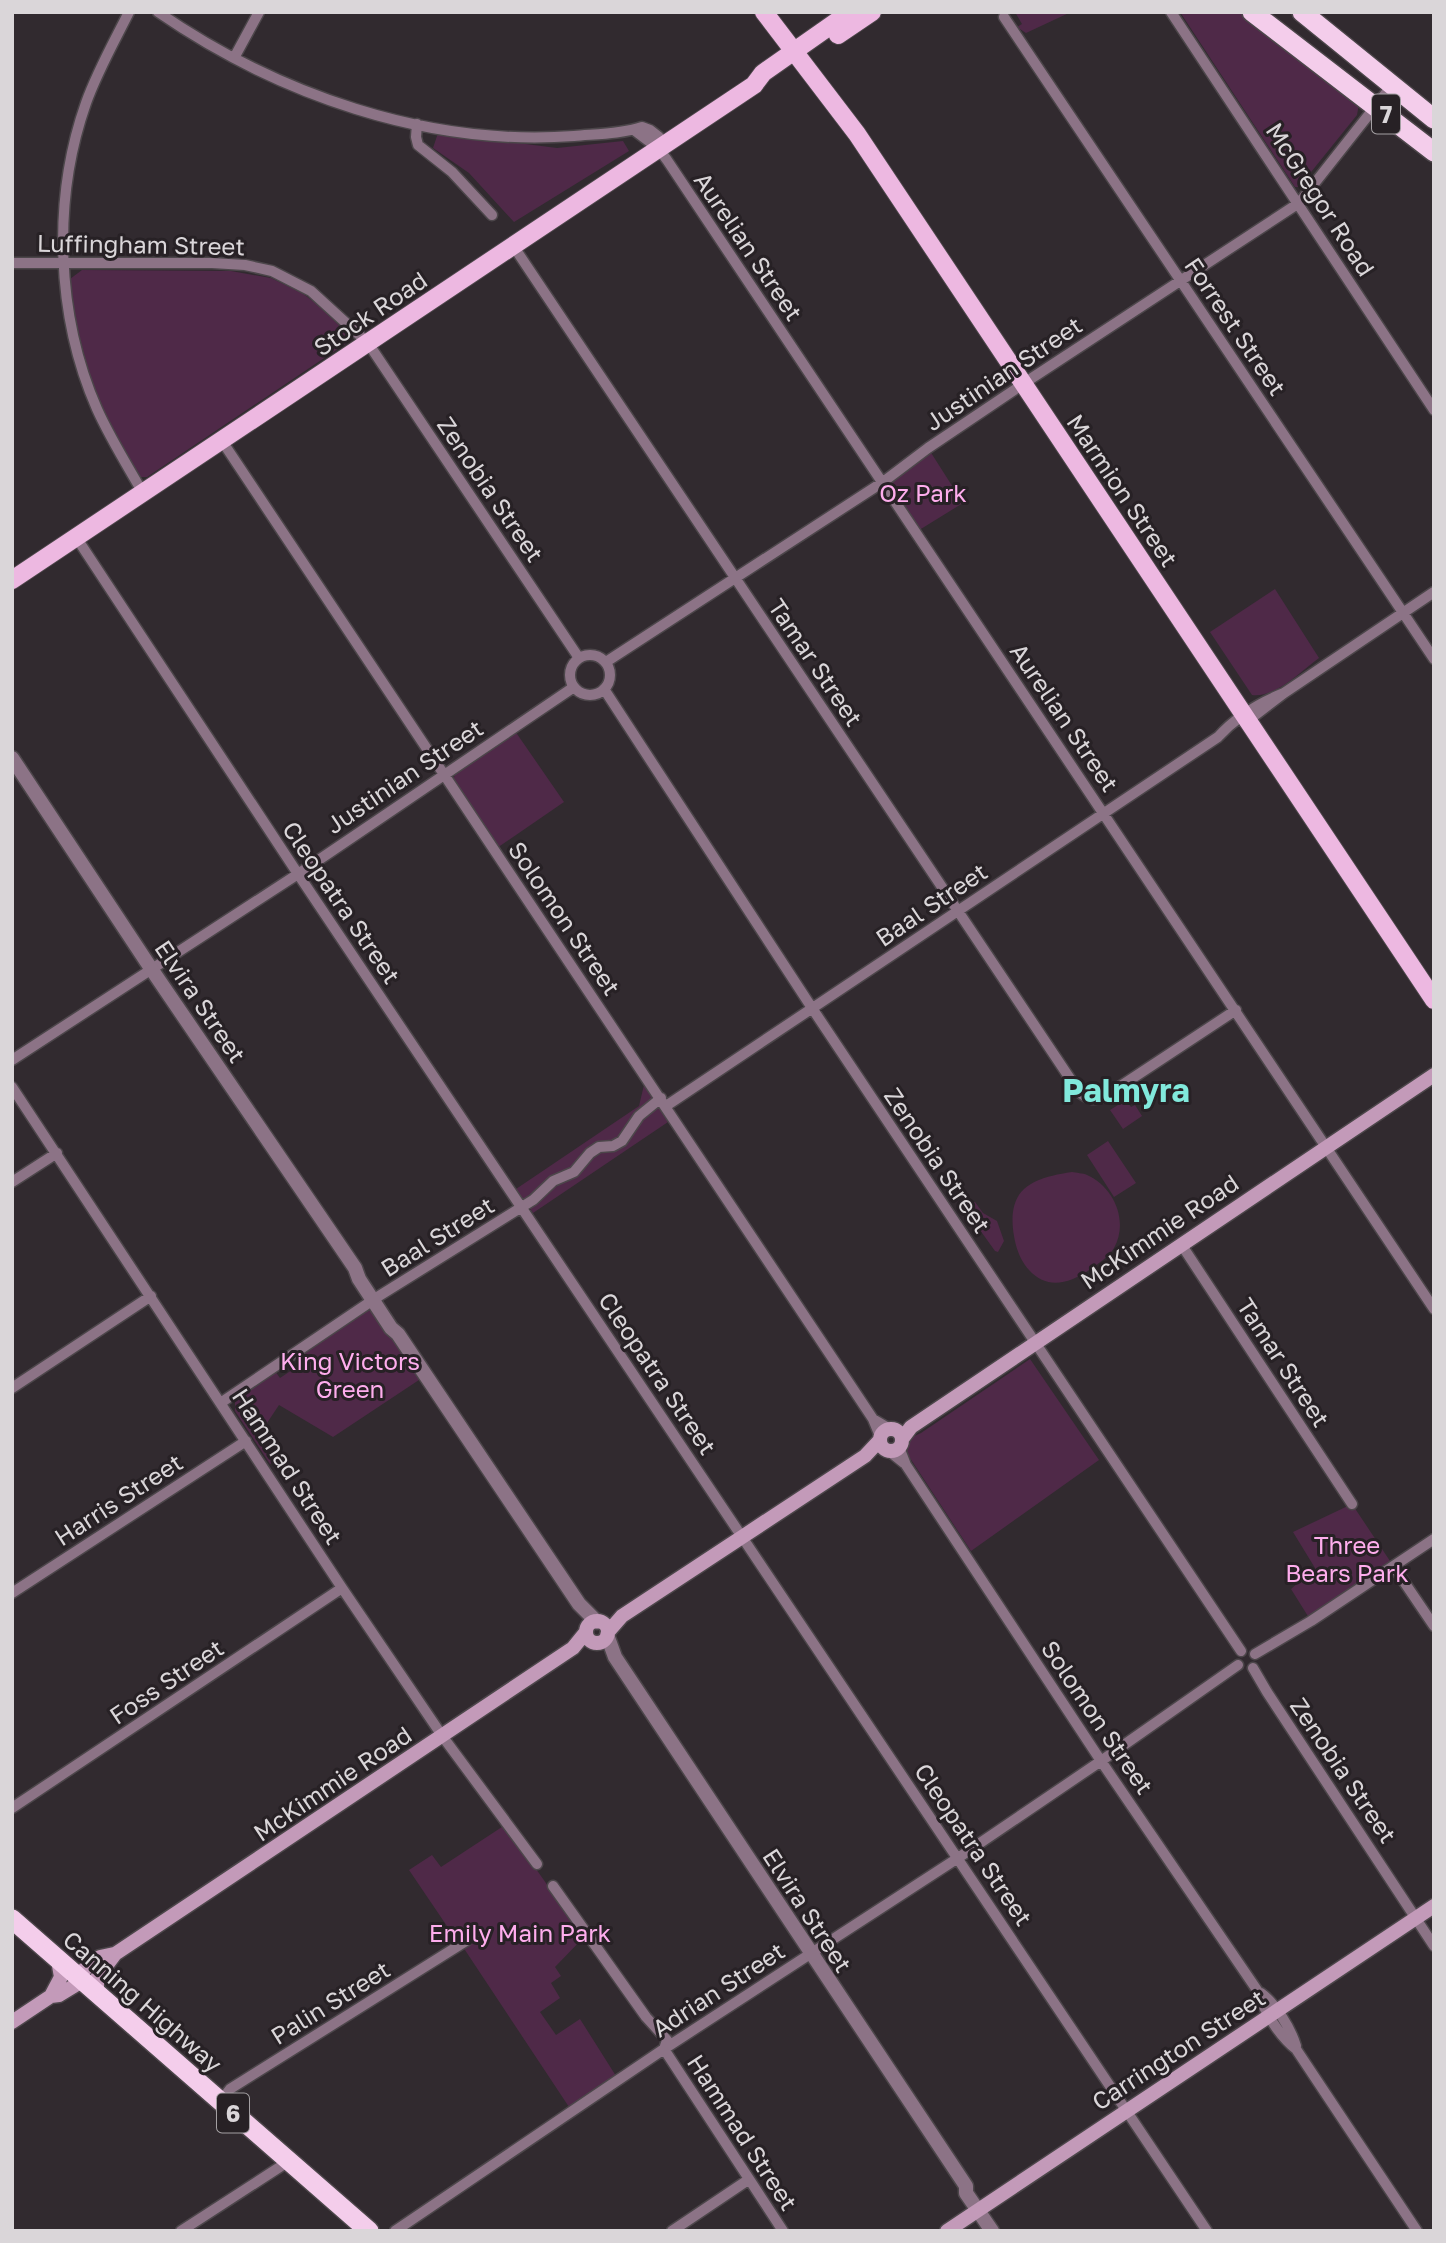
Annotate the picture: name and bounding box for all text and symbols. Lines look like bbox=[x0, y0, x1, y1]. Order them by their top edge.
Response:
road number: 7 bbox=[1372, 94, 1400, 134]
street label: McGregor Road bbox=[1261, 117, 1381, 281]
street label: Aurelian Street bbox=[689, 166, 809, 326]
street label: Luffingham Street bbox=[37, 228, 245, 260]
street label: Forrest Street bbox=[1179, 251, 1293, 401]
street label: Stock Road bbox=[308, 265, 432, 361]
street label: Justinian Street bbox=[919, 310, 1087, 436]
street label: Marmion Street bbox=[1061, 408, 1185, 572]
street label: Zenobia Street bbox=[432, 411, 550, 567]
park label: Oz Park bbox=[879, 478, 967, 507]
street label: Tamar Street bbox=[763, 593, 869, 731]
street label: Aurelian Street bbox=[1005, 637, 1125, 797]
street label: Justinian Street bbox=[320, 713, 488, 839]
street label: Cleopatra Street bbox=[277, 815, 407, 989]
street label: Solomon Street bbox=[503, 836, 627, 1000]
street label: Baal Street bbox=[870, 856, 992, 952]
street label: Elvira Street bbox=[149, 934, 253, 1068]
district label: Palmyra bbox=[1062, 1071, 1190, 1109]
street label: Zenobia Street bbox=[879, 1082, 997, 1238]
street label: McKimmie Road bbox=[1074, 1167, 1244, 1295]
street label: Baal Street bbox=[375, 1190, 499, 1282]
street label: Cleopatra Street bbox=[593, 1286, 723, 1460]
street label: Tamar Street bbox=[1232, 1292, 1336, 1432]
park label: King Victors Green bbox=[280, 1346, 420, 1403]
street label: Hammad Street bbox=[227, 1383, 349, 1549]
street label: Harris Street bbox=[49, 1447, 187, 1551]
park label: Three Bears Park bbox=[1285, 1530, 1409, 1587]
street label: Foss Street bbox=[104, 1632, 228, 1730]
street label: Solomon Street bbox=[1036, 1635, 1160, 1799]
street label: Zenobia Street bbox=[1285, 1692, 1403, 1848]
street label: McKimmie Road bbox=[247, 1719, 417, 1847]
street label: Cleopatra Street bbox=[909, 1757, 1039, 1931]
street label: Elvira Street bbox=[757, 1843, 859, 1977]
park label: Emily Main Park bbox=[429, 1918, 611, 1947]
street label: Canning Highway bbox=[58, 1924, 228, 2078]
street label: Adrian Street bbox=[646, 1936, 790, 2042]
street label: Palin Street bbox=[265, 1954, 395, 2050]
street label: Carrington Street bbox=[1086, 1982, 1270, 2116]
street label: Hammad Street bbox=[682, 2049, 804, 2215]
road number: 6 bbox=[217, 2094, 249, 2132]

